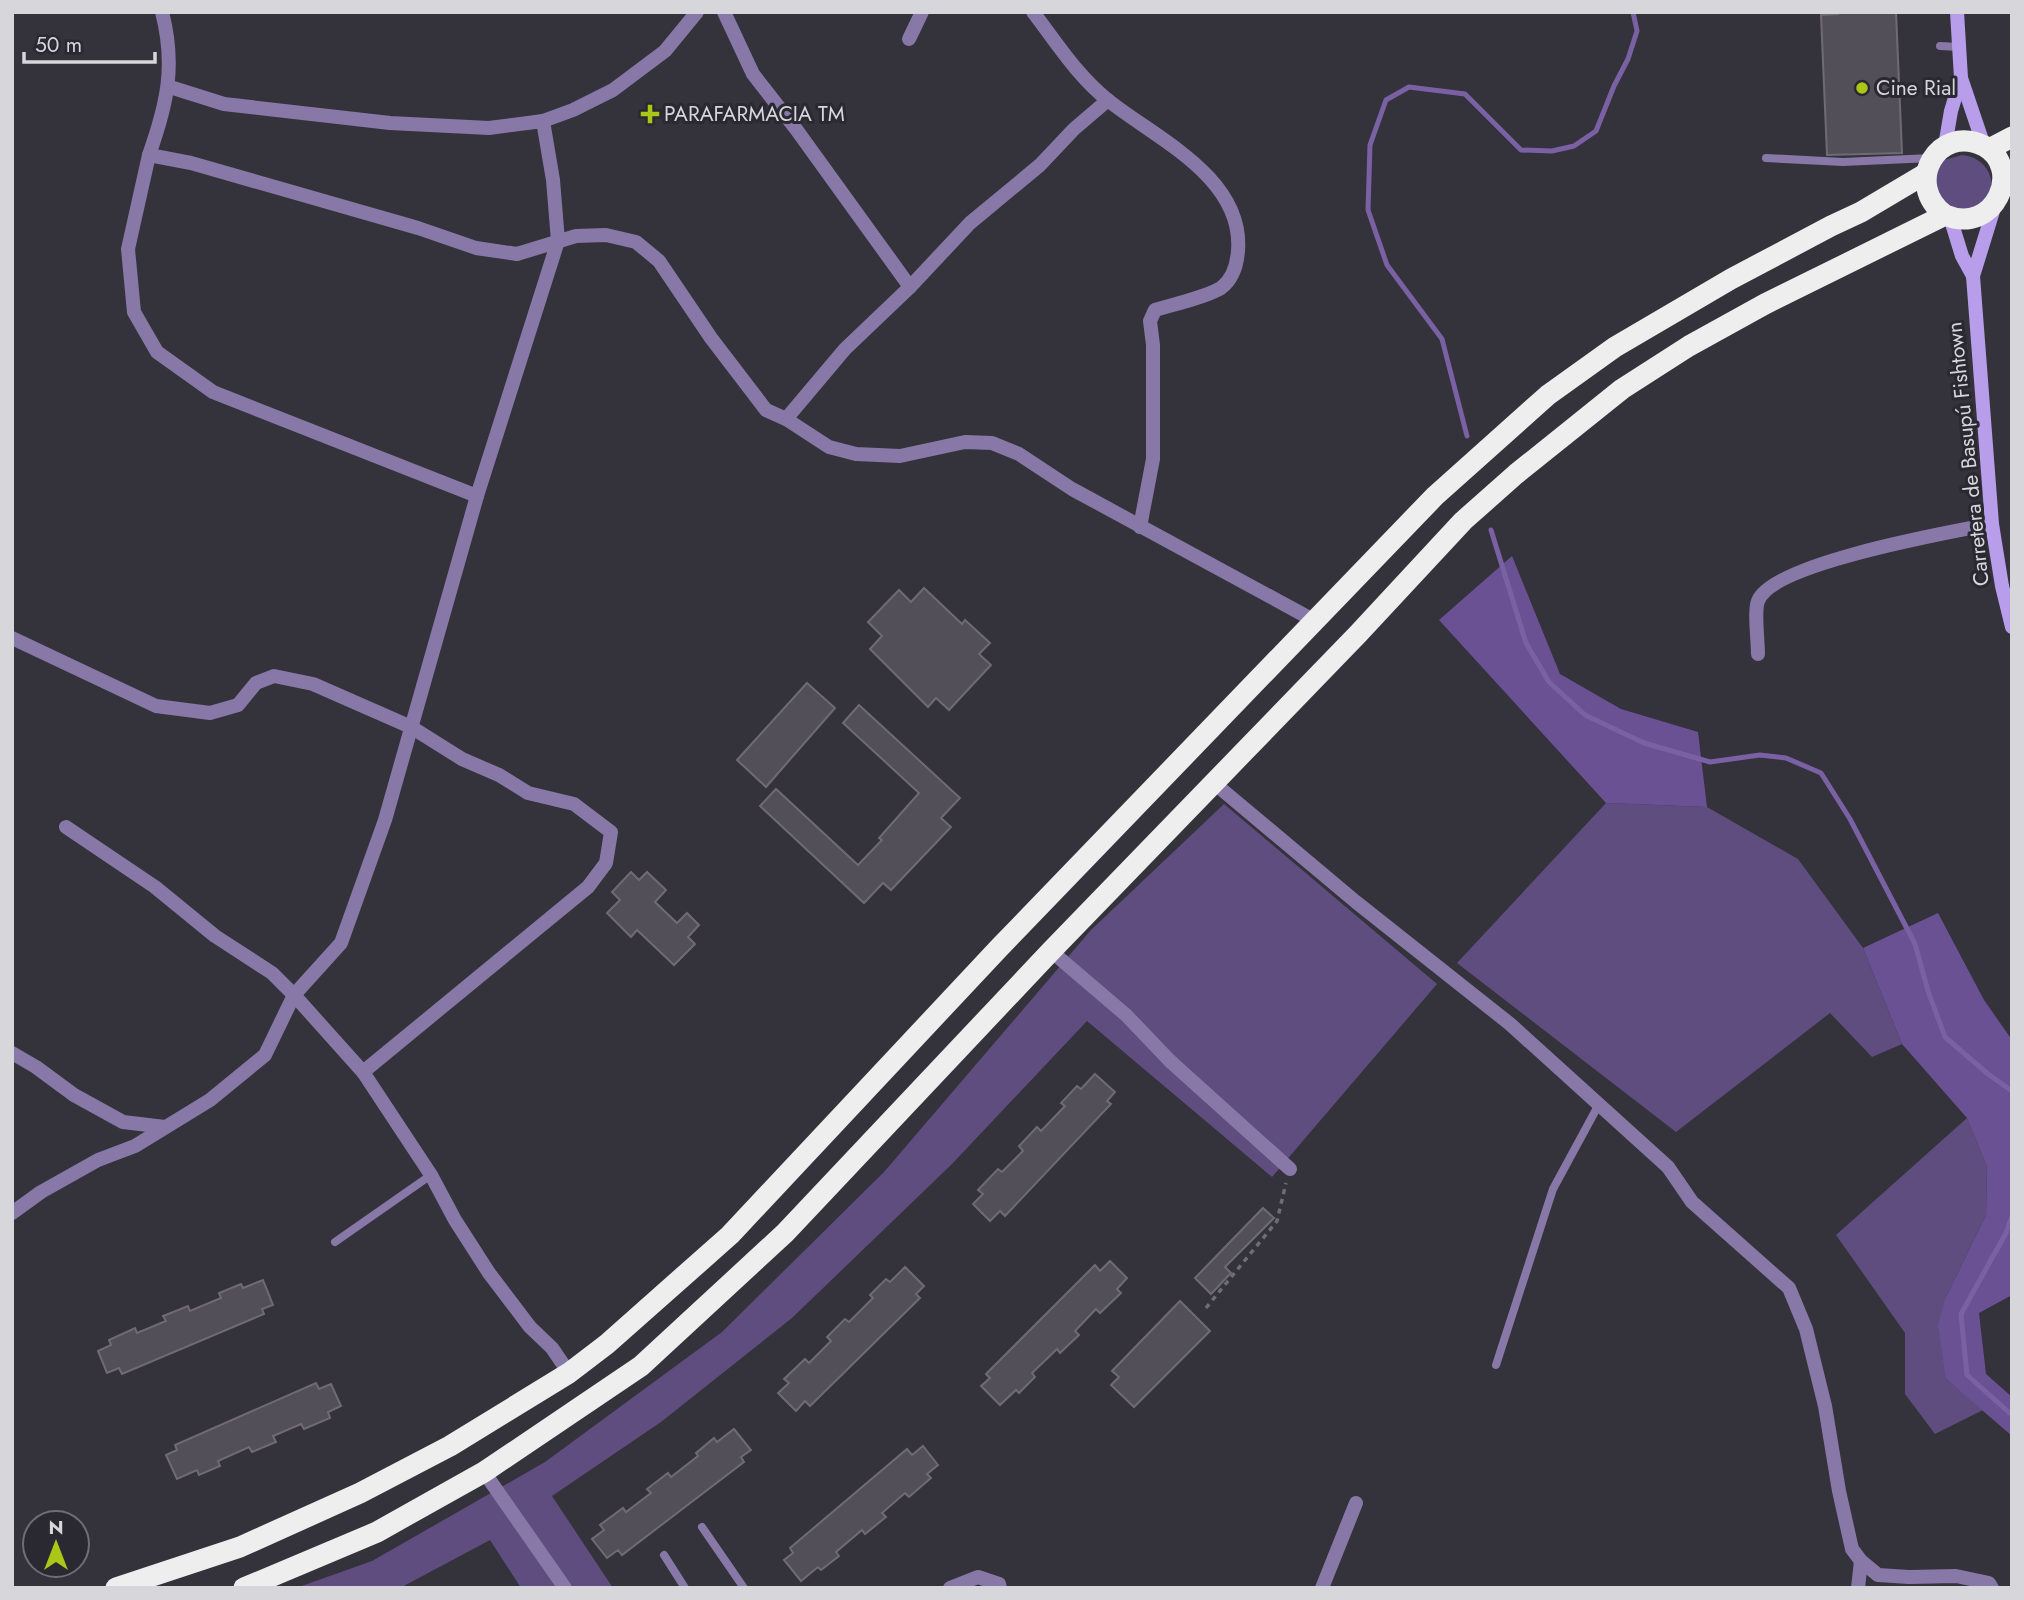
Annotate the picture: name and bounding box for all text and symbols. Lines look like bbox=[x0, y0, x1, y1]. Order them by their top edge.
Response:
scale bar bbox=[24, 21, 156, 65]
text: 50 m bbox=[35, 30, 82, 60]
place label: Cine Rial bbox=[1876, 73, 1956, 103]
marker: Cine Rial bbox=[1854, 80, 1870, 96]
place label: PARAFARMACIA TM bbox=[664, 99, 845, 129]
marker: PARAFARMACIA TM bbox=[642, 106, 658, 122]
street label: Carretera de Basupú Fishtown bbox=[1939, 320, 1997, 588]
north arrow bbox=[21, 1509, 91, 1579]
text: N bbox=[48, 1514, 64, 1541]

